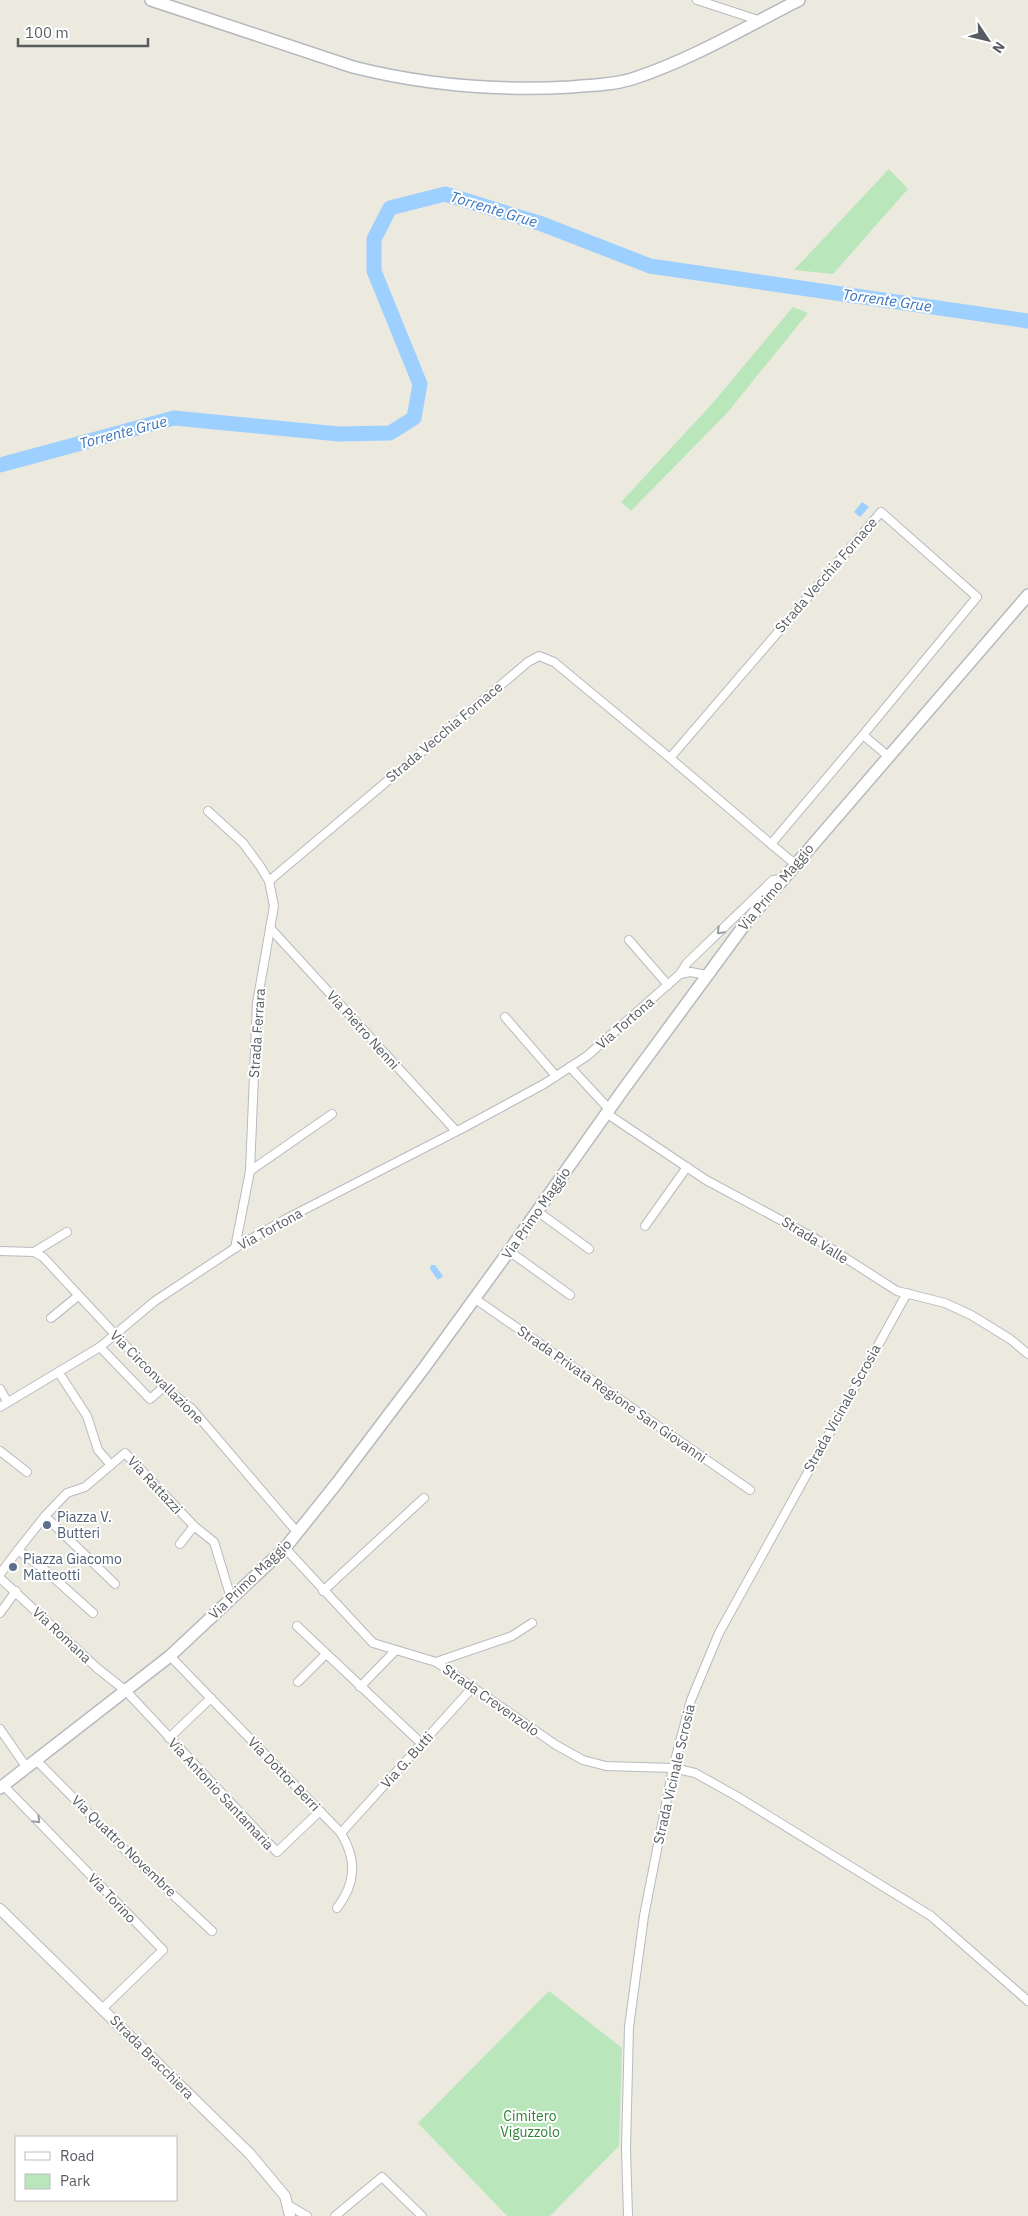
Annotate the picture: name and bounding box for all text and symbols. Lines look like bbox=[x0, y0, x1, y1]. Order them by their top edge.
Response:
scale bar bbox=[18, 15, 148, 47]
north arrow bbox=[963, 15, 1013, 65]
text: 100 m bbox=[25, 23, 69, 42]
text: N bbox=[988, 38, 1009, 57]
water label: Torrente Grue bbox=[448, 187, 540, 231]
water label: Torrente Grue bbox=[841, 284, 933, 316]
water label: Torrente Grue bbox=[77, 411, 169, 453]
street label: Strada Vecchia Fornace bbox=[771, 513, 881, 636]
street label: Strada Vecchia Fornace bbox=[382, 678, 506, 786]
street label: Via Primo Maggio bbox=[734, 840, 818, 934]
one-way arrow bbox=[716, 925, 725, 934]
street label: Strada Ferrara bbox=[245, 987, 269, 1078]
street label: Via Pietro Nenni bbox=[323, 987, 403, 1073]
street label: Via Tortona bbox=[592, 993, 658, 1053]
street label: Via Primo Maggio bbox=[498, 1163, 574, 1262]
street label: Via Tortona bbox=[235, 1204, 306, 1254]
street label: Strada Valle bbox=[778, 1212, 852, 1268]
street label: Strada Privata Regione San Giovanni bbox=[514, 1322, 710, 1466]
street label: Via Circonvallazione bbox=[106, 1326, 208, 1428]
street label: Strada Vicinale Scrosia bbox=[799, 1341, 885, 1475]
street label: Via Rattazzi bbox=[124, 1452, 186, 1518]
place label: Piazza V. Butteri bbox=[57, 1508, 112, 1542]
marker: Piazza V. Butteri bbox=[41, 1519, 53, 1531]
street label: Via Primo Maggio bbox=[205, 1535, 295, 1623]
place label: Piazza Giacomo Matteotti bbox=[23, 1550, 122, 1584]
marker: Piazza Giacomo Matteotti bbox=[7, 1561, 19, 1573]
street label: Via Romana bbox=[29, 1603, 96, 1667]
street label: Strada Crevenzolo bbox=[439, 1660, 543, 1740]
street label: Strada Vicinale Scrosia bbox=[649, 1702, 699, 1846]
street label: Via G. Butti bbox=[377, 1728, 437, 1792]
street label: Via Dottor Berri bbox=[244, 1733, 324, 1815]
street label: Via Antonio Santamaria bbox=[164, 1734, 278, 1854]
street label: Via Quattro Novembre bbox=[68, 1791, 181, 1901]
one-way arrow bbox=[31, 1815, 40, 1824]
street label: Via Torino bbox=[84, 1869, 140, 1927]
street label: Strada Bracchiera bbox=[106, 2011, 198, 2103]
park label: Cimitero Viguzzolo bbox=[500, 2107, 560, 2141]
legend bbox=[15, 2136, 178, 2201]
text: Road bbox=[60, 2146, 95, 2165]
text: Park bbox=[60, 2171, 90, 2190]

